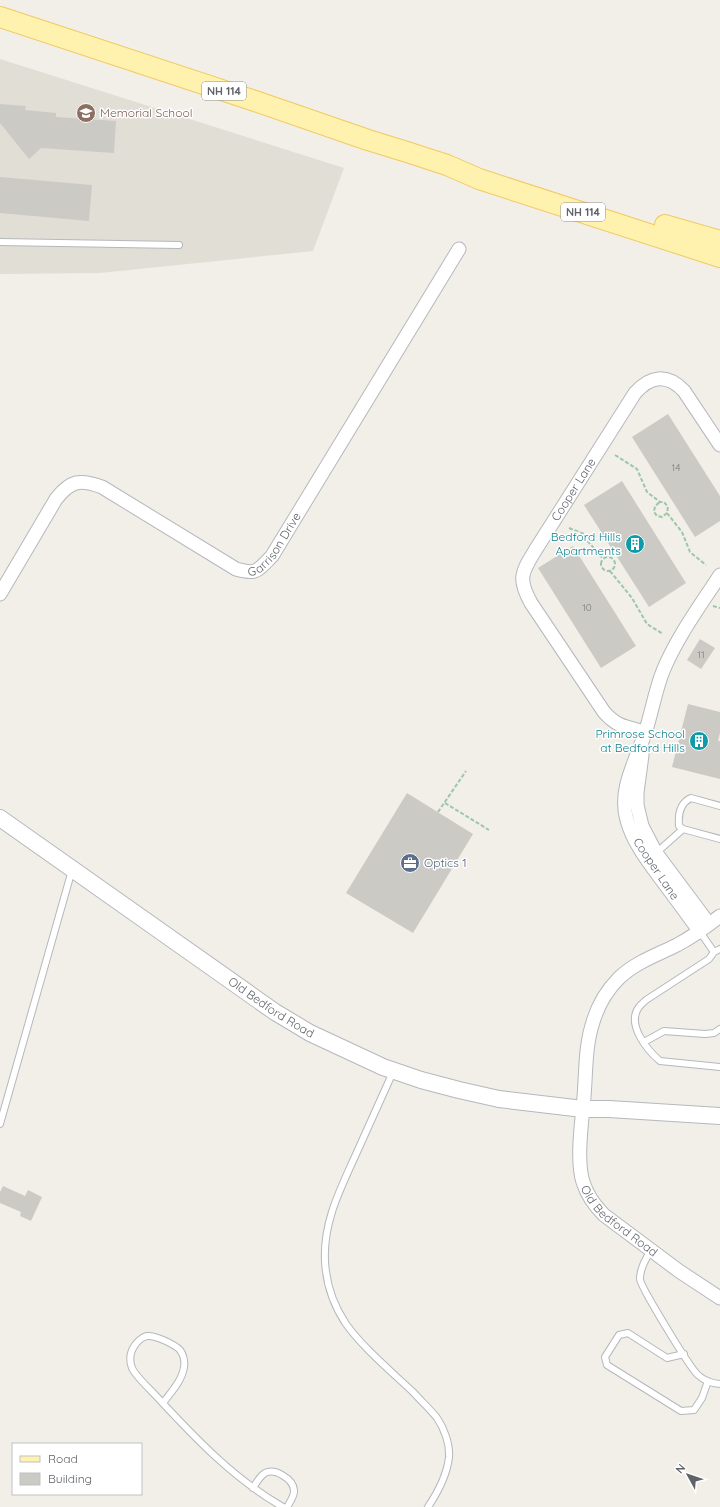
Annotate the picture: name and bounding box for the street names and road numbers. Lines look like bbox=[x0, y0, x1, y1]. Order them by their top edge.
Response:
road number: NH 114 bbox=[202, 82, 246, 100]
road number: NH 114 bbox=[561, 203, 605, 221]
street label: Cooper Lane bbox=[548, 455, 599, 524]
street label: Garrison Drive bbox=[247, 509, 304, 579]
street label: Cooper Lane bbox=[630, 835, 683, 903]
street label: Old Bedford Road bbox=[226, 973, 317, 1041]
street label: Old Bedford Road bbox=[578, 1183, 661, 1259]

